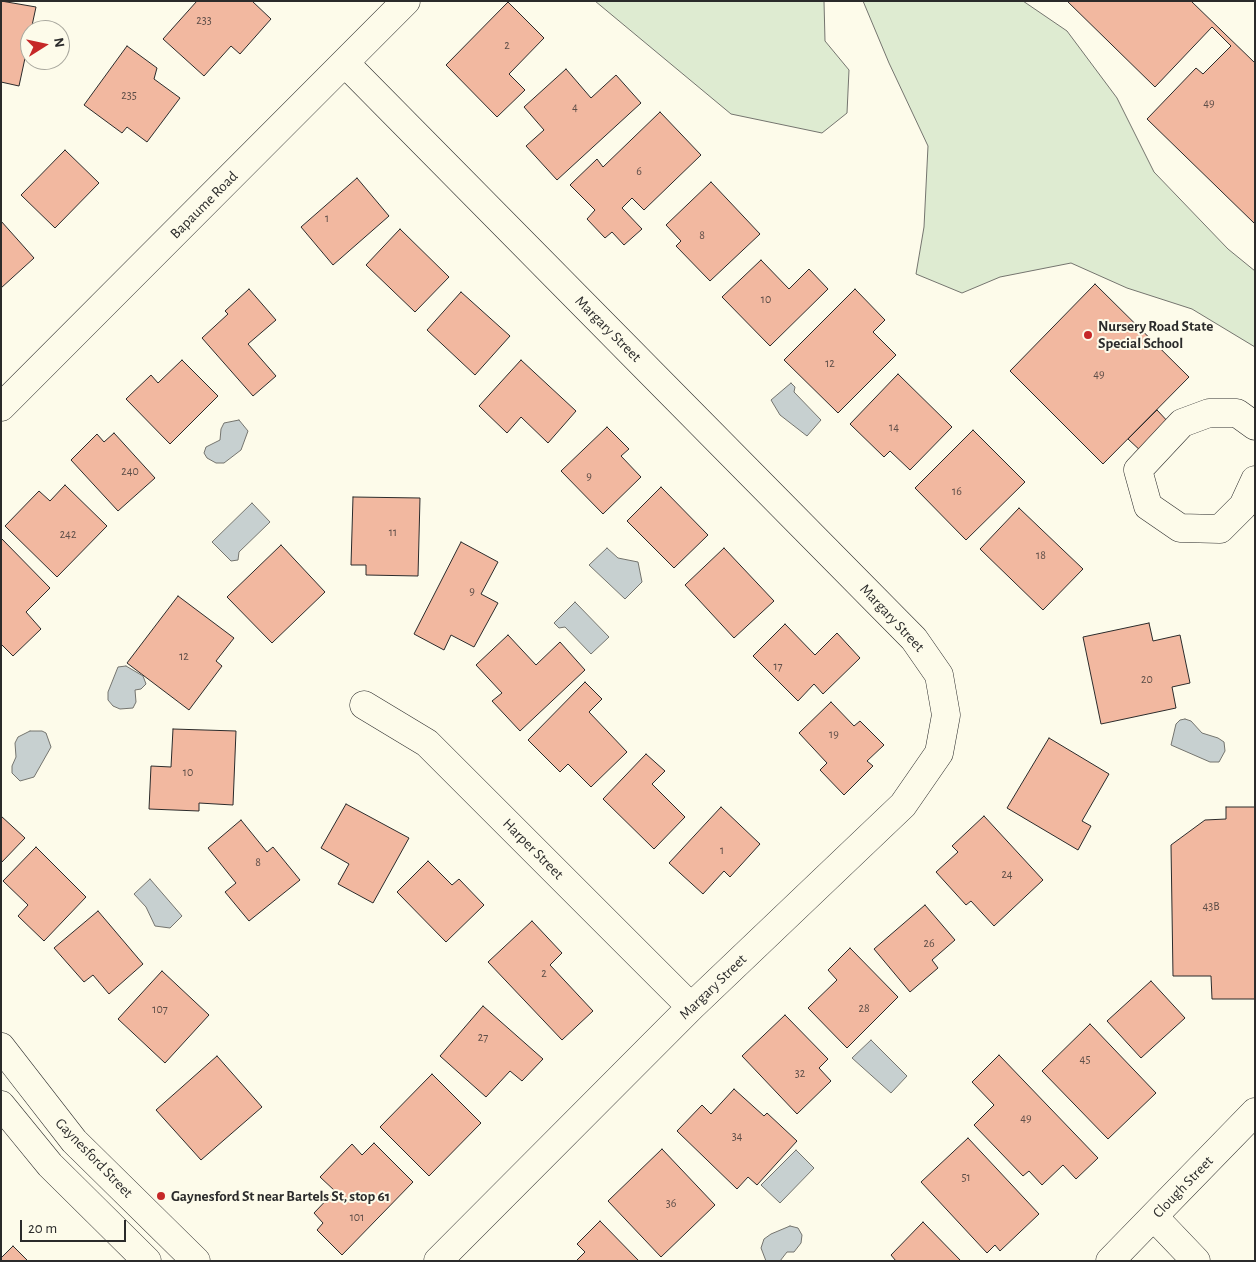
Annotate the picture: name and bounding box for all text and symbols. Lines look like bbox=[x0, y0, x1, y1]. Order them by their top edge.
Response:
house number: 233 bbox=[196, 13, 212, 27]
north arrow bbox=[20, 20, 70, 70]
text: N bbox=[51, 37, 67, 49]
house number: 2 bbox=[504, 38, 510, 52]
house number: 235 bbox=[121, 88, 137, 102]
house number: 49 bbox=[1203, 96, 1215, 110]
house number: 4 bbox=[572, 100, 578, 114]
house number: 6 bbox=[636, 164, 642, 178]
street label: Bapaume Road bbox=[166, 167, 242, 243]
house number: 1 bbox=[325, 211, 329, 225]
house number: 8 bbox=[699, 228, 705, 242]
street label: Margary Street bbox=[571, 292, 645, 366]
house number: 10 bbox=[761, 292, 771, 306]
place label: Nursery Road State Special School bbox=[1098, 317, 1213, 352]
marker: Nursery Road State Special School bbox=[1082, 329, 1094, 341]
house number: 12 bbox=[825, 356, 835, 370]
house number: 49 bbox=[1093, 367, 1105, 381]
house number: 14 bbox=[889, 420, 899, 434]
house number: 240 bbox=[121, 464, 139, 478]
house number: 9 bbox=[586, 469, 592, 483]
house number: 16 bbox=[952, 484, 962, 498]
house number: 11 bbox=[389, 525, 397, 539]
house number: 242 bbox=[60, 527, 76, 541]
house number: 18 bbox=[1036, 548, 1046, 562]
street label: Margary Street bbox=[856, 580, 928, 656]
house number: 9 bbox=[469, 584, 475, 598]
house number: 12 bbox=[179, 649, 189, 663]
house number: 17 bbox=[773, 659, 783, 673]
house number: 20 bbox=[1141, 672, 1153, 686]
house number: 19 bbox=[829, 727, 839, 741]
house number: 10 bbox=[183, 765, 193, 779]
street label: Harper Street bbox=[499, 815, 567, 883]
house number: 1 bbox=[720, 843, 724, 857]
house number: 8 bbox=[255, 855, 261, 869]
house number: 24 bbox=[1001, 867, 1013, 881]
house number: 43B bbox=[1202, 899, 1220, 913]
house number: 26 bbox=[923, 936, 935, 950]
street label: Margary Street bbox=[676, 951, 750, 1023]
house number: 2 bbox=[541, 966, 547, 980]
house number: 28 bbox=[858, 1001, 870, 1015]
house number: 107 bbox=[152, 1002, 168, 1016]
house number: 27 bbox=[478, 1030, 488, 1044]
house number: 45 bbox=[1080, 1052, 1090, 1066]
house number: 32 bbox=[795, 1066, 805, 1080]
house number: 49 bbox=[1020, 1111, 1032, 1125]
street label: Gaynesford Street bbox=[51, 1114, 137, 1202]
house number: 34 bbox=[732, 1129, 742, 1143]
street label: Clough Street bbox=[1149, 1152, 1217, 1222]
house number: 51 bbox=[961, 1170, 971, 1184]
place label: Gaynesford St near Bartels St, stop 61 bbox=[171, 1187, 390, 1205]
marker: Gaynesford St near Bartels St, stop 61 bbox=[155, 1190, 167, 1202]
house number: 36 bbox=[666, 1196, 676, 1210]
scale bar bbox=[22, 1210, 129, 1242]
house number: 101 bbox=[350, 1210, 364, 1224]
text: 20 m bbox=[28, 1221, 57, 1236]

